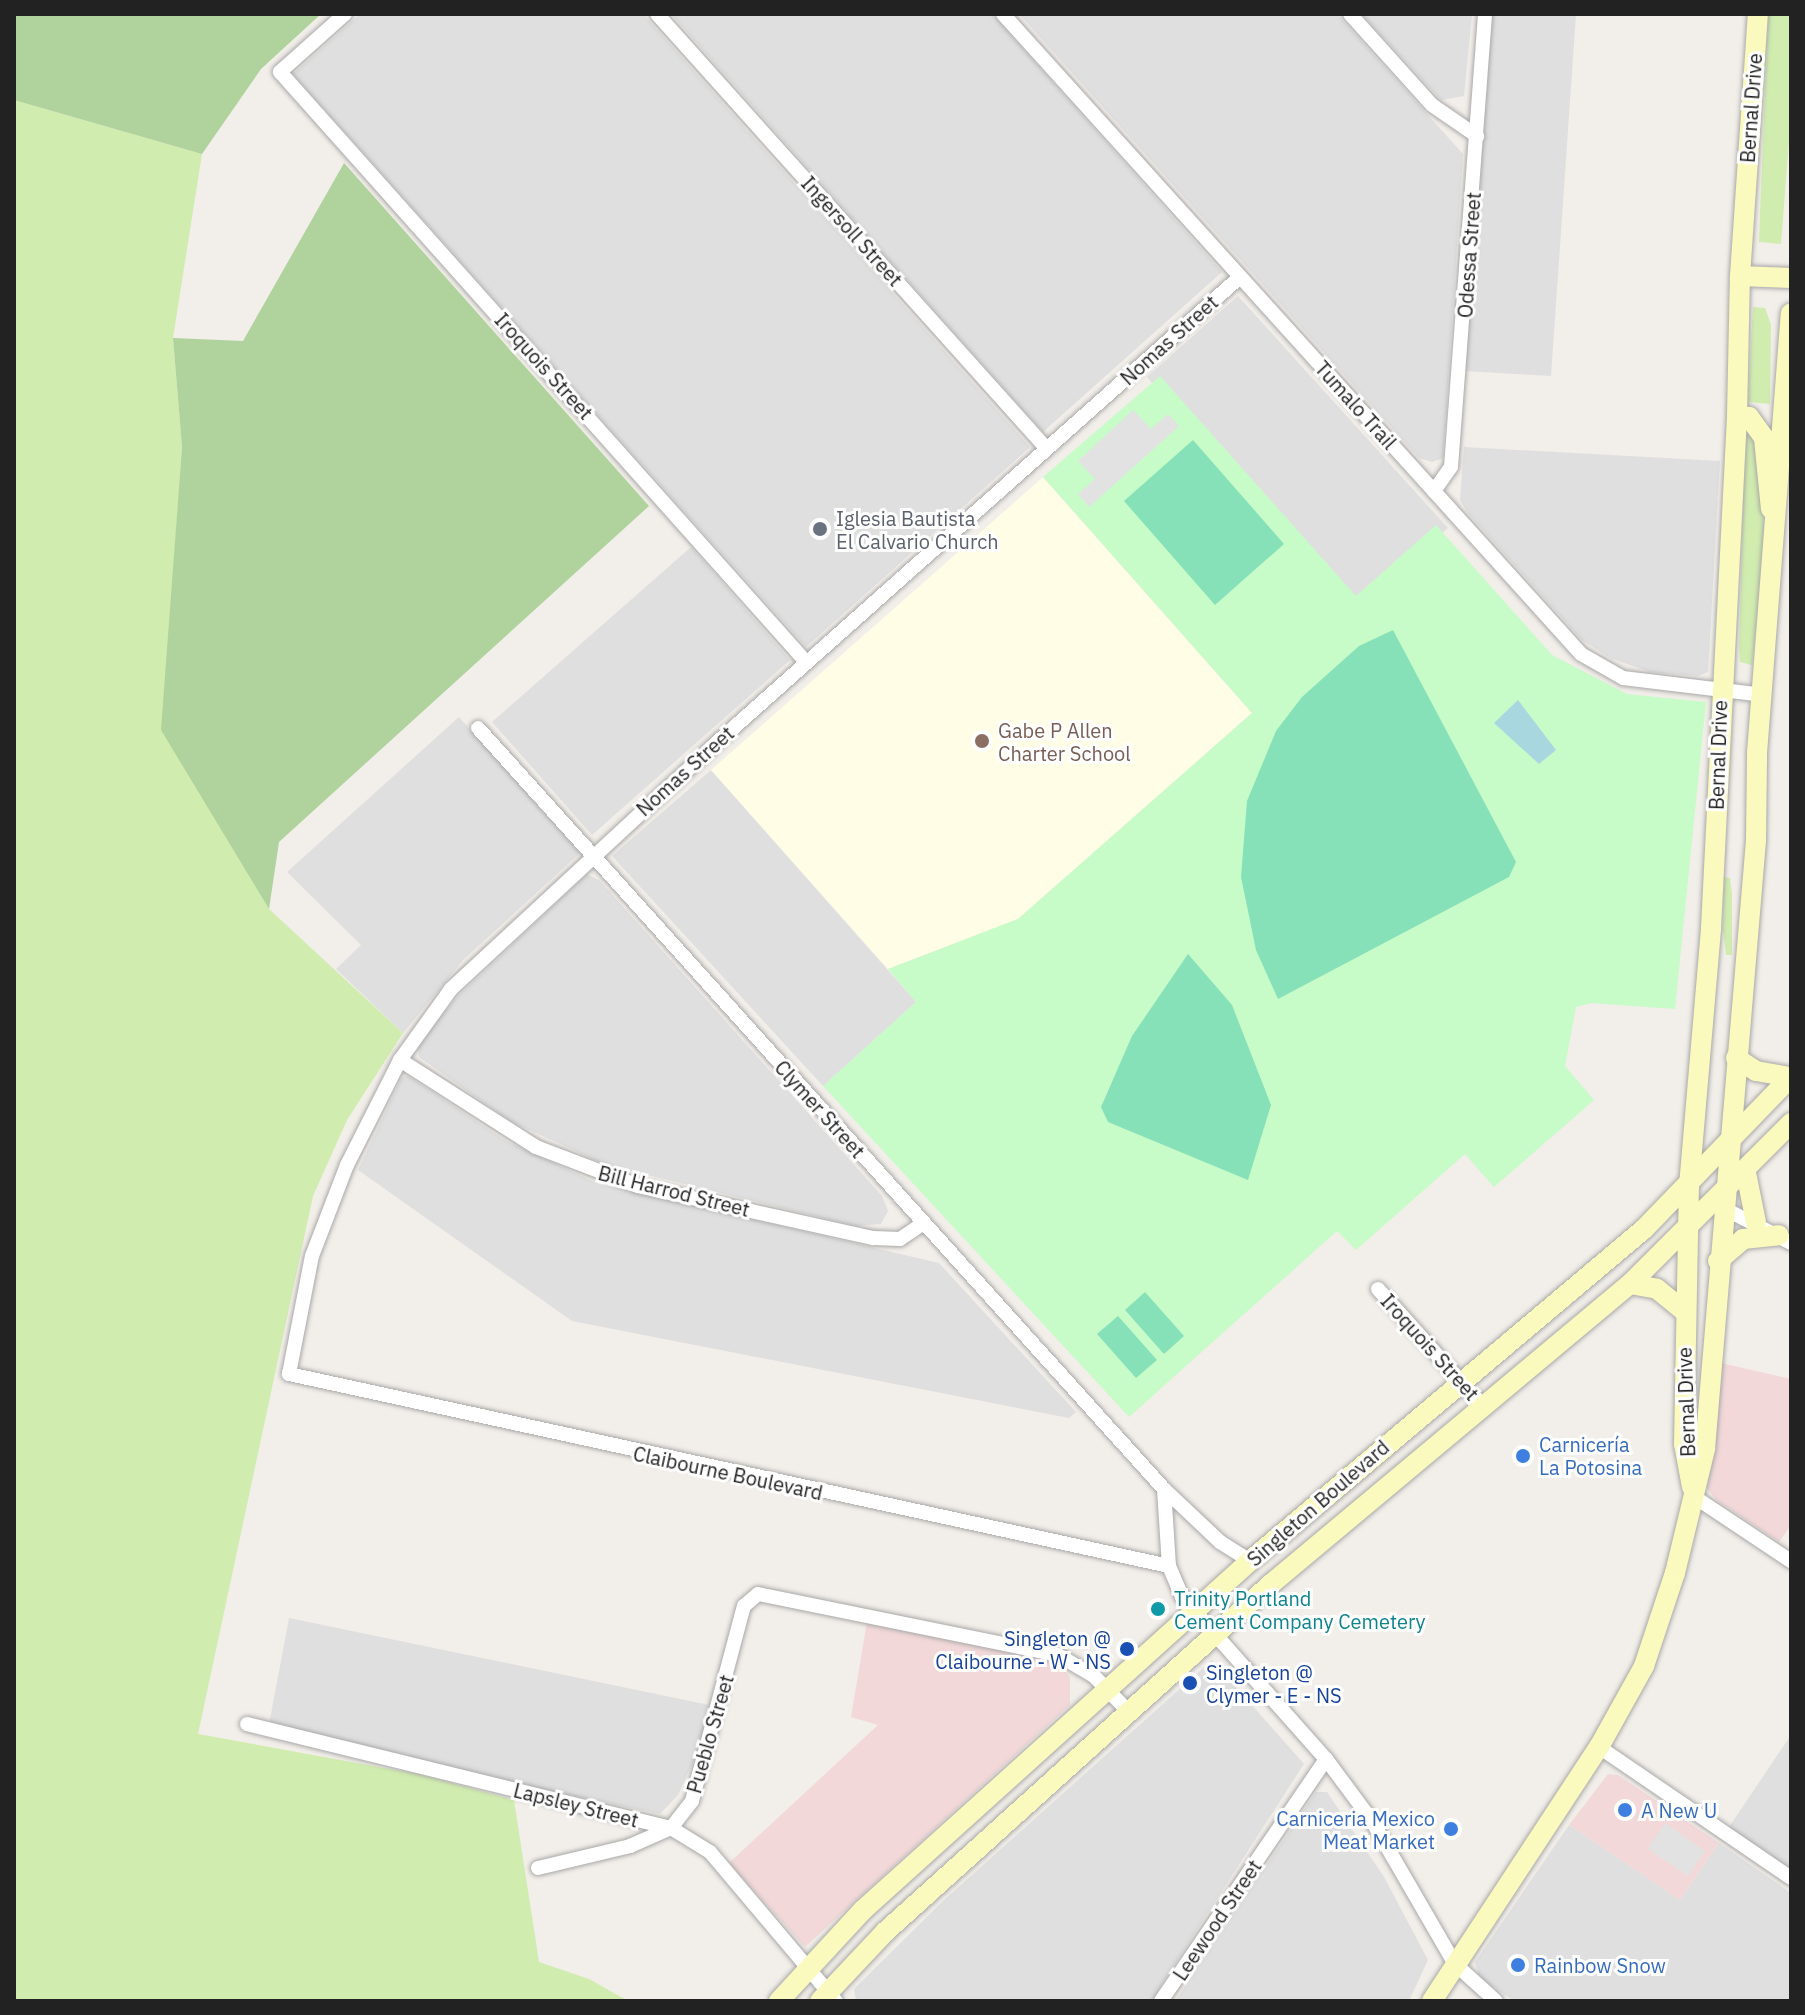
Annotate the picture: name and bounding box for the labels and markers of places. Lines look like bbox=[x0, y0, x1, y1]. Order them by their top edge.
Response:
place label: Iglesia Bautista El Calvario Church bbox=[836, 506, 999, 553]
marker: Iglesia Bautista El Calvario Church bbox=[811, 520, 829, 538]
place label: Gabe P Allen Charter School bbox=[998, 718, 1131, 765]
marker: Gabe P Allen Charter School bbox=[973, 732, 991, 750]
place label: Carnicería La Potosina bbox=[1539, 1432, 1642, 1479]
marker: Carnicería La Potosina bbox=[1514, 1447, 1532, 1465]
place label: Trinity Portland Cement Company Cemetery bbox=[1174, 1586, 1425, 1633]
marker: Trinity Portland Cement Company Cemetery bbox=[1149, 1600, 1167, 1618]
place label: Singleton @ Claibourne - W - NS bbox=[935, 1626, 1111, 1673]
marker: Singleton @ Claibourne - W - NS bbox=[1118, 1640, 1136, 1658]
place label: Singleton @ Clymer - E - NS bbox=[1206, 1660, 1342, 1707]
marker: Singleton @ Clymer - E - NS bbox=[1181, 1674, 1199, 1692]
place label: A New U bbox=[1641, 1798, 1717, 1822]
marker: A New U bbox=[1616, 1801, 1634, 1819]
place label: Carniceria Mexico Meat Market bbox=[1276, 1806, 1435, 1853]
marker: Carniceria Mexico Meat Market bbox=[1442, 1820, 1460, 1838]
place label: Rainbow Snow bbox=[1534, 1953, 1666, 1977]
marker: Rainbow Snow bbox=[1509, 1956, 1527, 1974]

